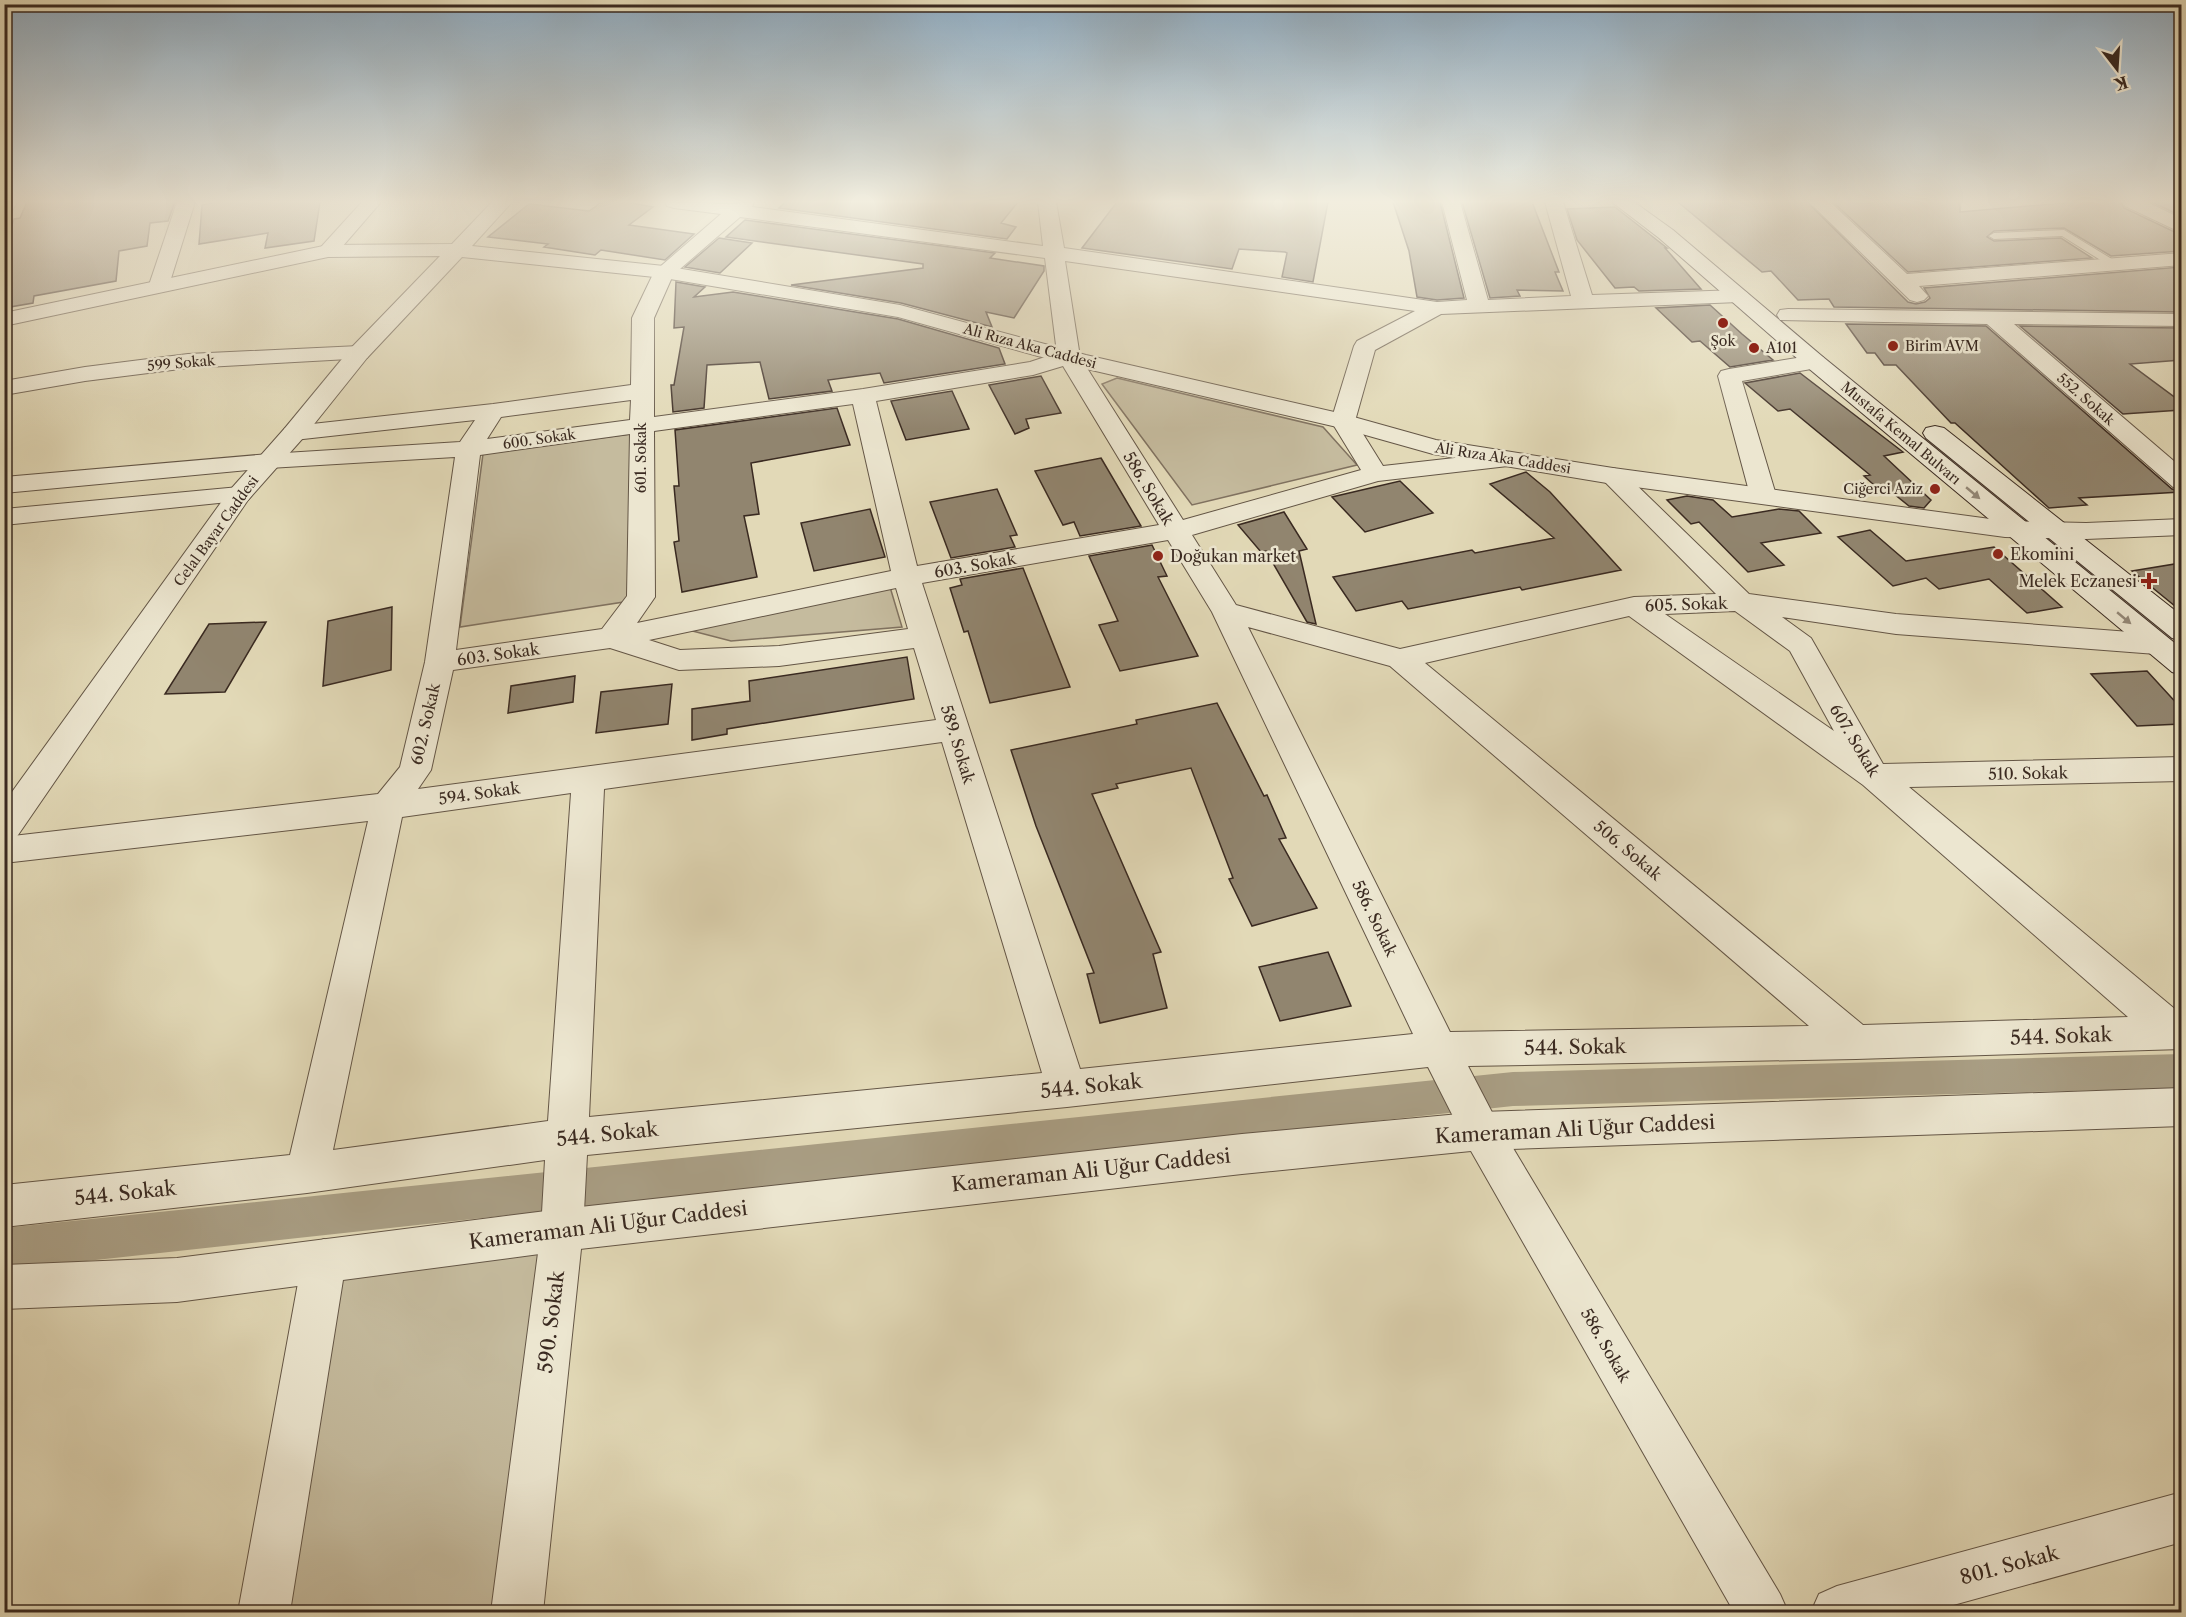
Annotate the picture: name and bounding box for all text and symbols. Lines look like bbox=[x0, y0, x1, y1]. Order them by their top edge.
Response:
north arrow bbox=[2087, 39, 2147, 99]
text: K bbox=[2111, 72, 2130, 95]
marker: Şok bbox=[1716, 316, 1730, 330]
street label: Ali Rıza Aka Caddesi bbox=[960, 319, 1099, 372]
place label: Şok bbox=[1710, 332, 1736, 350]
place label: Birim AVM bbox=[1905, 337, 1979, 355]
place label: A101 bbox=[1765, 339, 1797, 357]
marker: Birim AVM bbox=[1886, 339, 1900, 353]
marker: A101 bbox=[1747, 341, 1761, 355]
street label: 599 Sokak bbox=[146, 351, 217, 375]
street label: 552. Sokak bbox=[2053, 369, 2119, 430]
street label: Mustafa Kemal Bulvarı bbox=[1838, 378, 1964, 488]
street label: 601. Sokak bbox=[632, 422, 650, 493]
street label: 600. Sokak bbox=[501, 425, 577, 453]
street label: Ali Rıza Aka Caddesi bbox=[1433, 438, 1572, 478]
street label: 586. Sokak bbox=[1119, 448, 1179, 529]
street label: Celal Bayar Caddesi bbox=[170, 472, 262, 590]
place label: Ciğerci Aziz bbox=[1843, 480, 1923, 498]
marker: Ciğerci Aziz bbox=[1928, 482, 1942, 496]
one-way arrow bbox=[1966, 487, 1981, 499]
place label: Ekomini bbox=[2010, 544, 2074, 564]
place label: Doğukan market bbox=[1170, 546, 1296, 566]
marker: Ekomini bbox=[1991, 547, 2005, 561]
street label: 603. Sokak bbox=[933, 548, 1018, 582]
marker: Doğukan market bbox=[1151, 549, 1165, 563]
place label: Melek Eczanesi bbox=[2018, 571, 2137, 591]
marker: Melek Eczanesi bbox=[2142, 574, 2156, 588]
street label: 605. Sokak bbox=[1644, 593, 1728, 615]
one-way arrow bbox=[2116, 611, 2132, 624]
street label: 603. Sokak bbox=[456, 638, 541, 670]
street label: 602. Sokak bbox=[406, 681, 444, 767]
street label: 607. Sokak bbox=[1826, 700, 1885, 781]
street label: 589. Sokak bbox=[937, 702, 980, 786]
street label: 510. Sokak bbox=[1988, 762, 2069, 784]
street label: 594. Sokak bbox=[437, 777, 522, 809]
street label: 506. Sokak bbox=[1590, 816, 1667, 885]
street label: 586. Sokak bbox=[1348, 877, 1402, 960]
street label: 544. Sokak bbox=[2010, 1022, 2114, 1050]
street label: 544. Sokak bbox=[1524, 1034, 1628, 1060]
street label: 544. Sokak bbox=[1039, 1069, 1144, 1103]
street label: Kameraman Ali Uğur Caddesi bbox=[1434, 1110, 1716, 1148]
street label: 544. Sokak bbox=[555, 1117, 660, 1151]
street label: Kameraman Ali Uğur Caddesi bbox=[950, 1143, 1232, 1197]
street label: 544. Sokak bbox=[73, 1176, 178, 1210]
street label: Kameraman Ali Uğur Caddesi bbox=[467, 1196, 749, 1254]
street label: 590. Sokak bbox=[533, 1268, 569, 1375]
street label: 586. Sokak bbox=[1577, 1304, 1636, 1386]
street label: 801. Sokak bbox=[1957, 1540, 2062, 1590]

